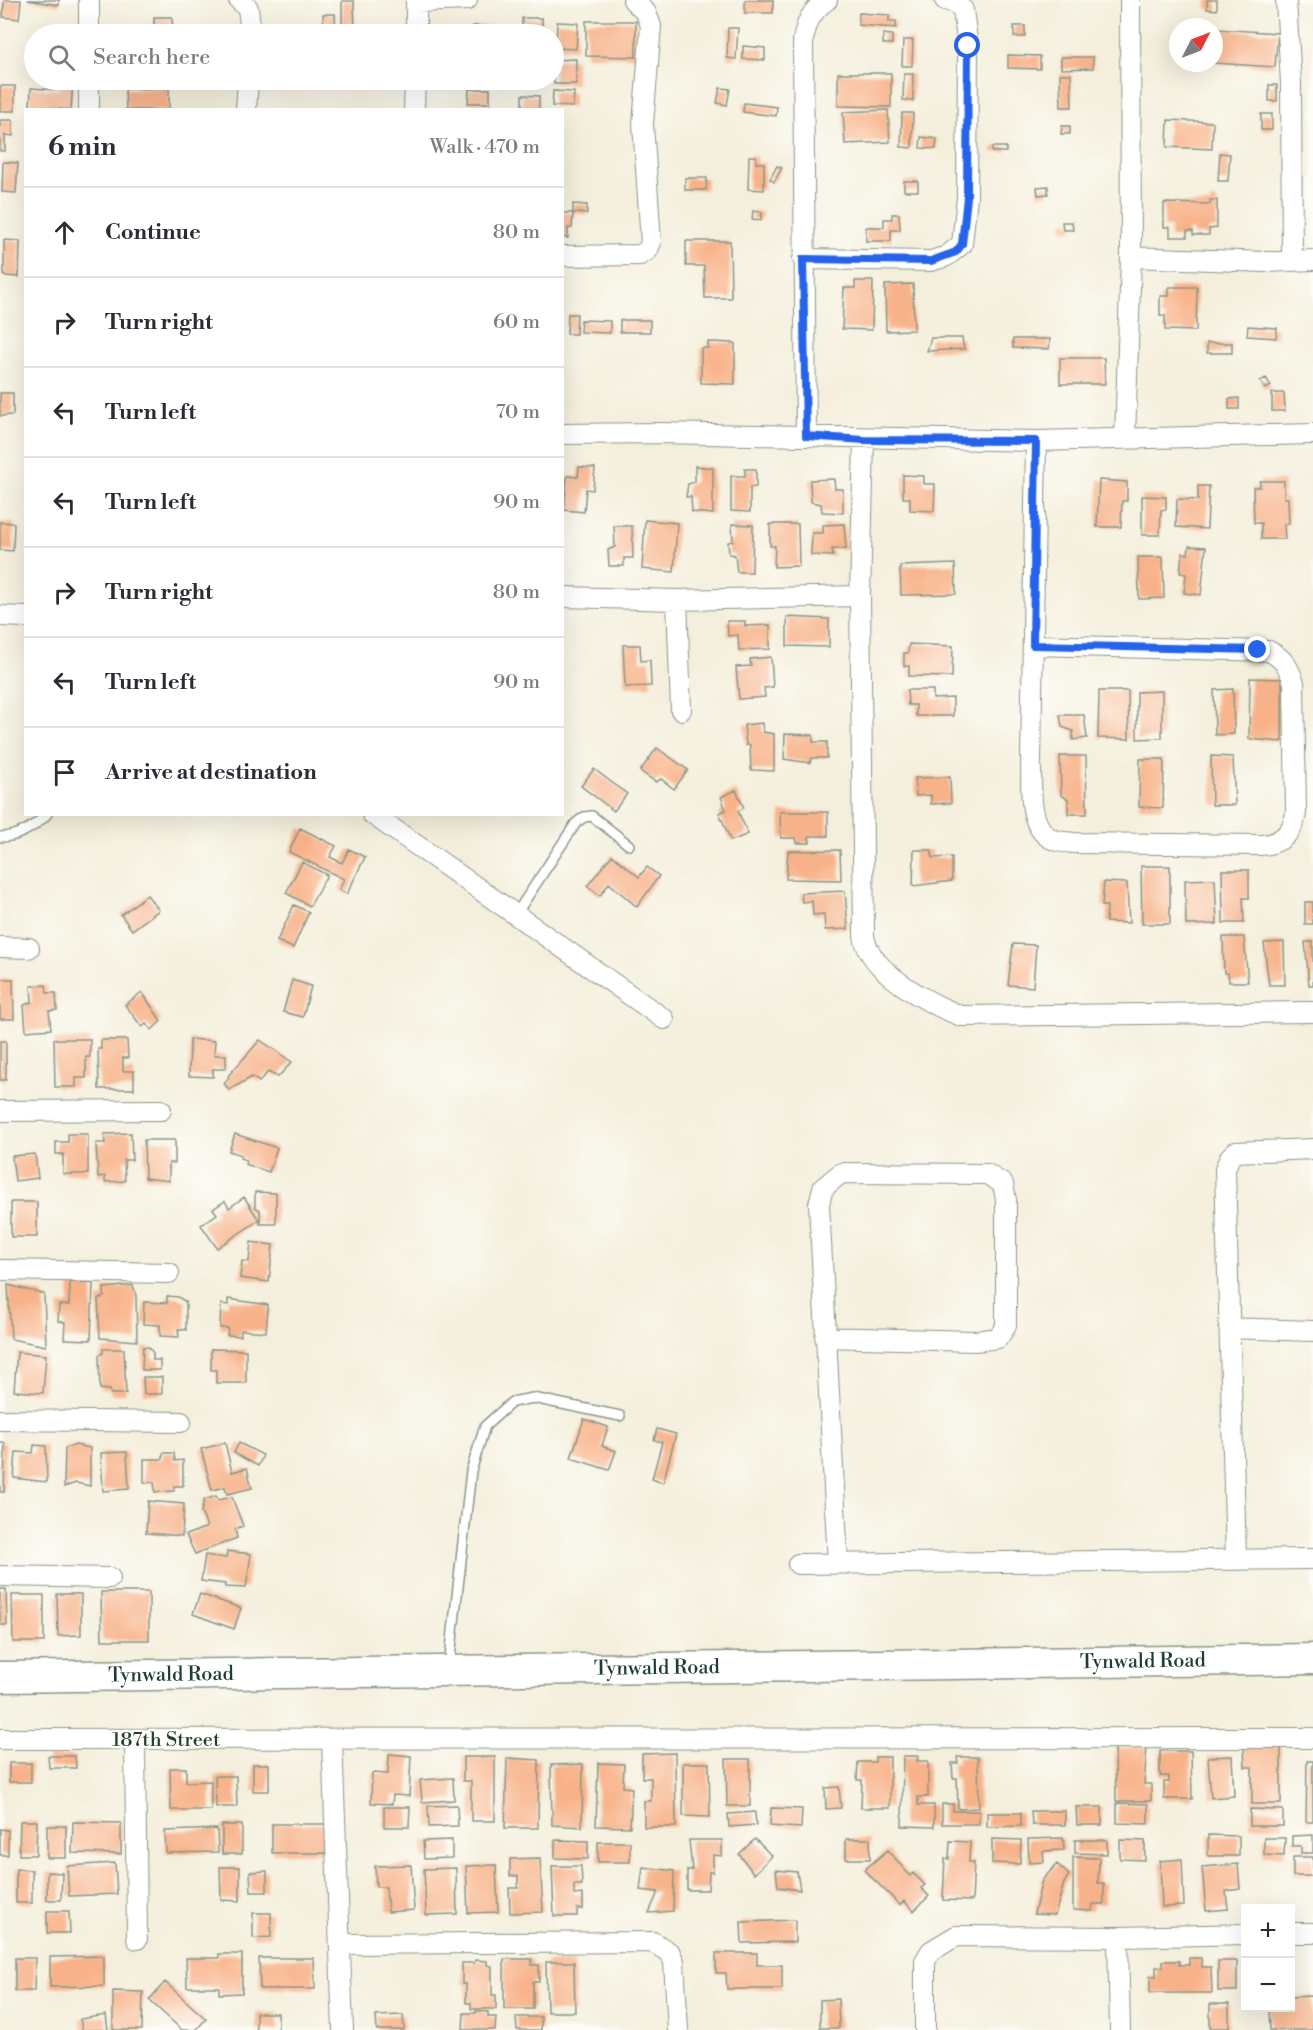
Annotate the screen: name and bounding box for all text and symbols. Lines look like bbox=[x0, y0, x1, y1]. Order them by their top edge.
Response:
north arrow bbox=[1169, 18, 1223, 72]
search box bbox=[24, 24, 564, 90]
route start bbox=[954, 32, 980, 58]
icon: search bbox=[45, 41, 78, 74]
text: Search here bbox=[93, 44, 210, 71]
text: 6 min bbox=[48, 131, 116, 163]
text: Walk · 470 m bbox=[430, 135, 540, 160]
icon: ahead bbox=[48, 216, 81, 249]
text: Continue bbox=[105, 219, 201, 246]
text: 80 m bbox=[493, 220, 540, 245]
icon: right bbox=[48, 306, 81, 339]
text: Turn right bbox=[105, 309, 213, 336]
text: 60 m bbox=[493, 310, 540, 335]
icon: left bbox=[48, 396, 81, 429]
text: Turn left bbox=[105, 399, 196, 426]
text: 70 m bbox=[496, 400, 540, 425]
icon: left bbox=[48, 486, 81, 519]
text: Turn left bbox=[105, 489, 196, 516]
text: 90 m bbox=[493, 490, 540, 515]
icon: right bbox=[48, 576, 81, 609]
text: Turn right bbox=[105, 579, 213, 606]
text: 80 m bbox=[493, 580, 540, 605]
route end bbox=[1244, 636, 1270, 662]
icon: left bbox=[48, 666, 81, 699]
text: Turn left bbox=[105, 669, 196, 696]
text: 90 m bbox=[493, 670, 540, 695]
icon: arrive bbox=[48, 756, 81, 789]
text: Arrive at destination bbox=[105, 759, 317, 786]
street label: Tynwald Road bbox=[1080, 1648, 1207, 1675]
street label: Tynwald Road bbox=[594, 1655, 721, 1681]
street label: Tynwald Road bbox=[108, 1661, 235, 1688]
street label: 187th Street bbox=[112, 1728, 220, 1753]
map controls bbox=[1241, 1904, 1295, 2012]
button: + bbox=[1241, 1904, 1295, 1958]
button: − bbox=[1241, 1958, 1295, 2012]

